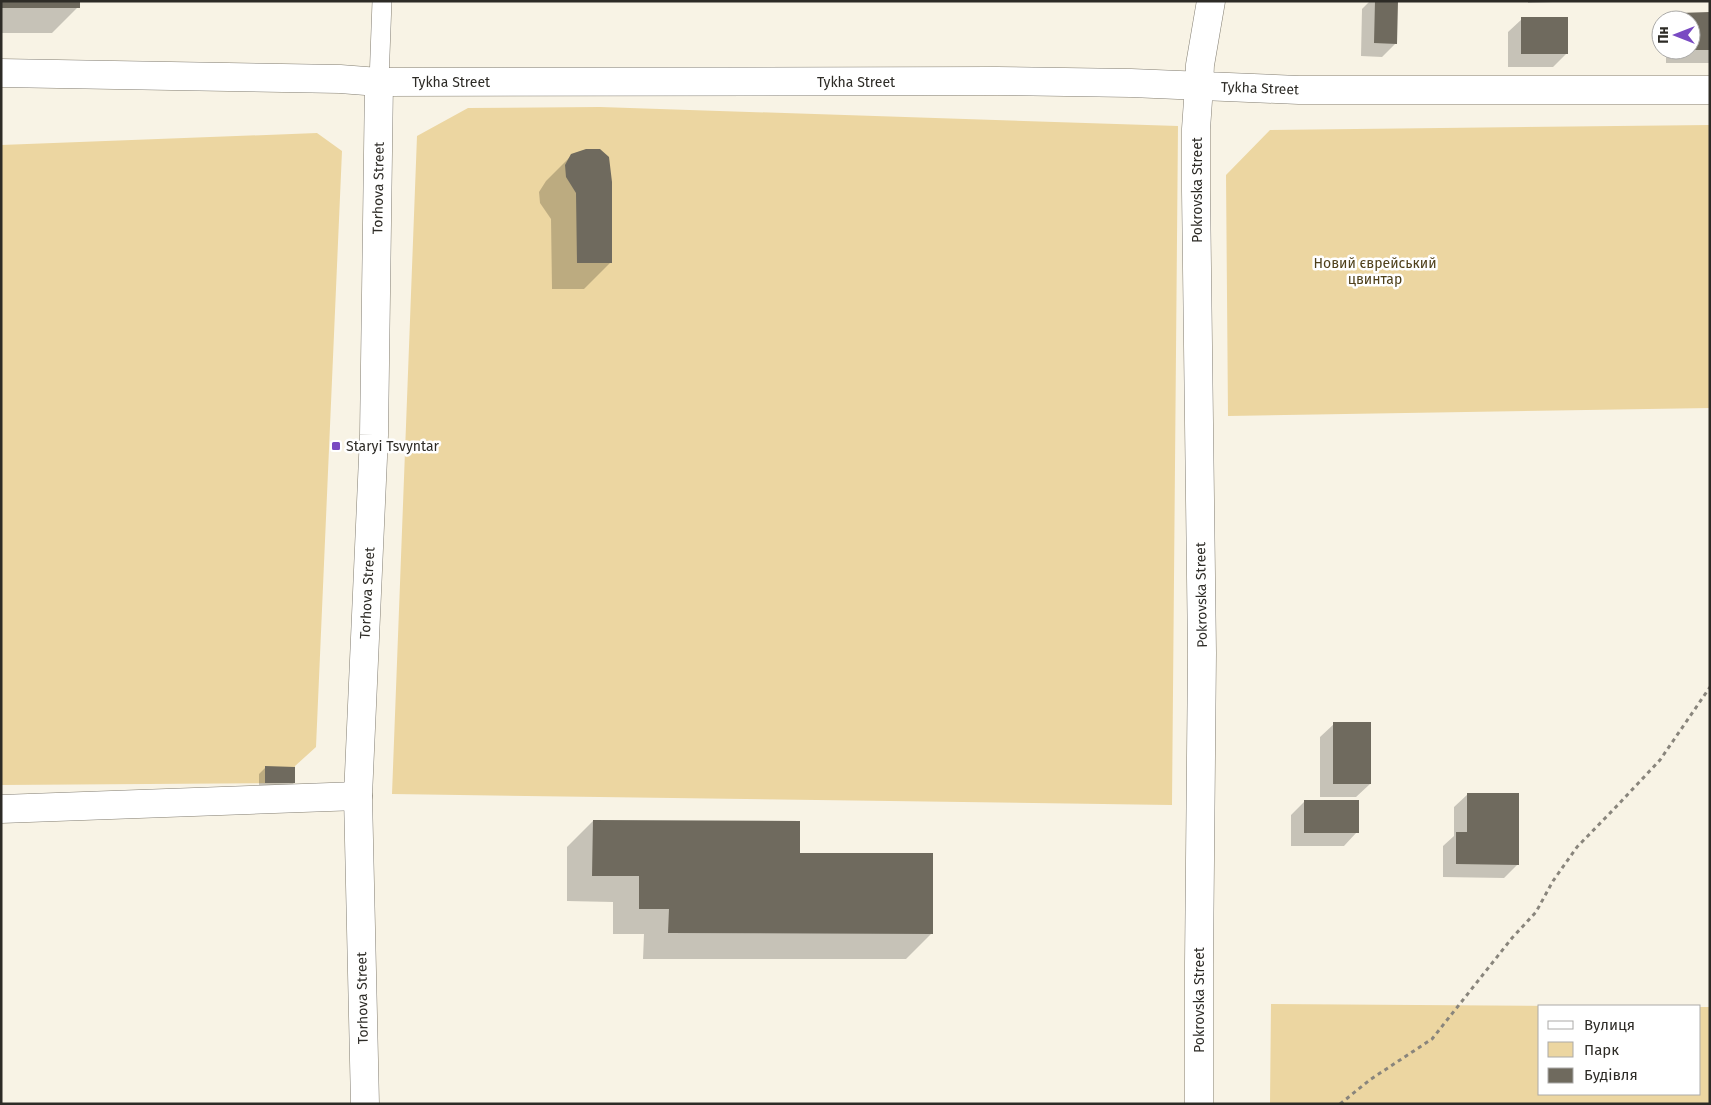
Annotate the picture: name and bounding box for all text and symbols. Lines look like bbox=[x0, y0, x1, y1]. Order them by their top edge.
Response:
north arrow bbox=[1651, 10, 1701, 60]
text: Пн bbox=[1655, 26, 1672, 44]
street label: Tykha Street bbox=[412, 74, 491, 91]
street label: Tykha Street bbox=[817, 74, 896, 91]
street label: Tykha Street bbox=[1221, 79, 1300, 98]
street label: Pokrovska Street bbox=[1189, 136, 1206, 243]
street label: Torhova Street bbox=[369, 141, 388, 234]
park label: Новий єврейський цвинтар bbox=[1313, 255, 1437, 288]
place label: Staryi Tsvyntar bbox=[346, 438, 440, 455]
marker: Staryi Tsvyntar bbox=[330, 440, 342, 452]
street label: Pokrovska Street bbox=[1192, 541, 1211, 648]
street label: Torhova Street bbox=[357, 546, 378, 640]
street label: Pokrovska Street bbox=[1191, 946, 1208, 1053]
street label: Torhova Street bbox=[353, 951, 372, 1044]
legend bbox=[1538, 1005, 1701, 1095]
text: Вулиця bbox=[1584, 1016, 1635, 1034]
text: Парк bbox=[1584, 1041, 1619, 1059]
text: Будівля bbox=[1584, 1066, 1638, 1084]

